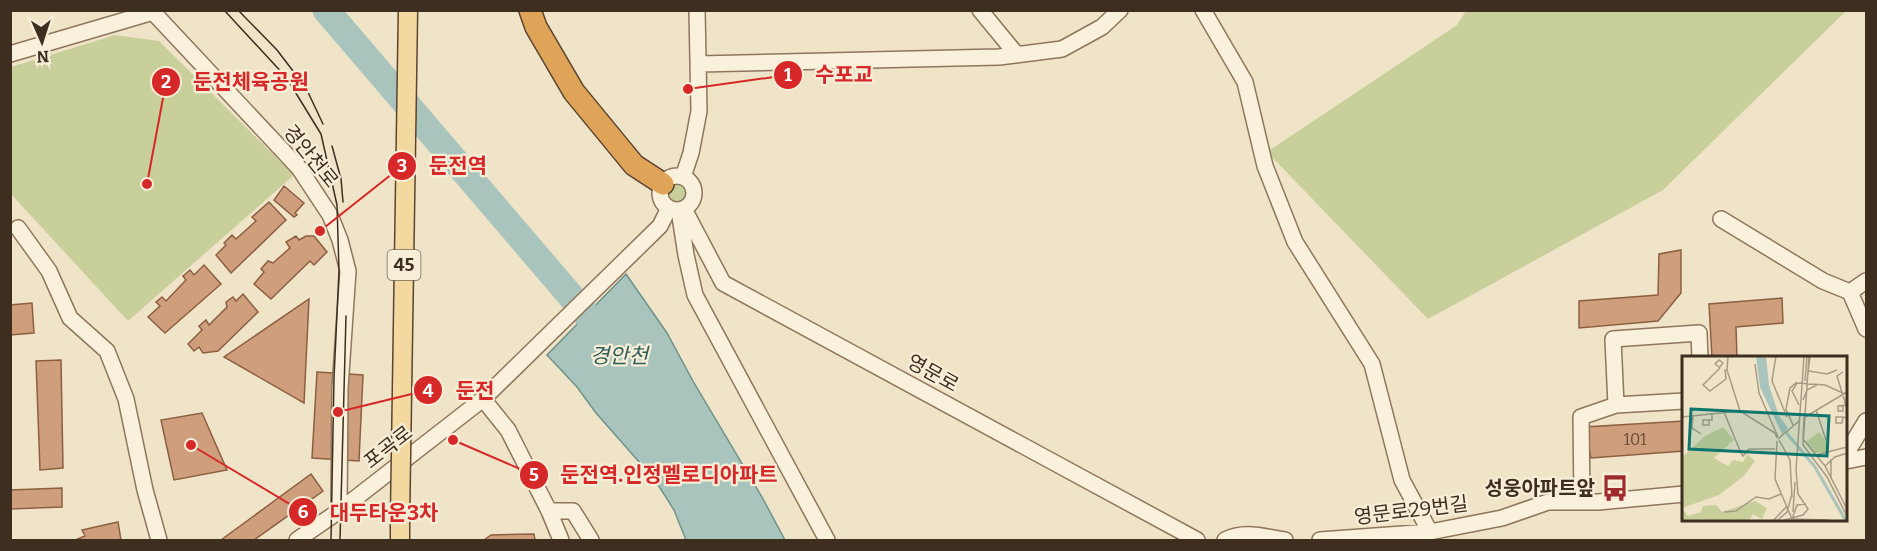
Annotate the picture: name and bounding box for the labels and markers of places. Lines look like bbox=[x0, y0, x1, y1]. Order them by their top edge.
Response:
callout: 수포교 bbox=[773, 55, 885, 94]
callout: 둔전체육공원 bbox=[151, 62, 321, 101]
callout: 둔전역 bbox=[387, 146, 499, 185]
callout: 둔전 bbox=[413, 371, 506, 410]
callout: 둔전역.인정멜로디아파트 bbox=[519, 456, 790, 495]
bus stop icon: 성웅아파트앞 bbox=[1600, 473, 1630, 503]
place label: 성웅아파트앞 bbox=[1485, 476, 1596, 500]
callout: 대두타운3차 bbox=[288, 493, 451, 532]

